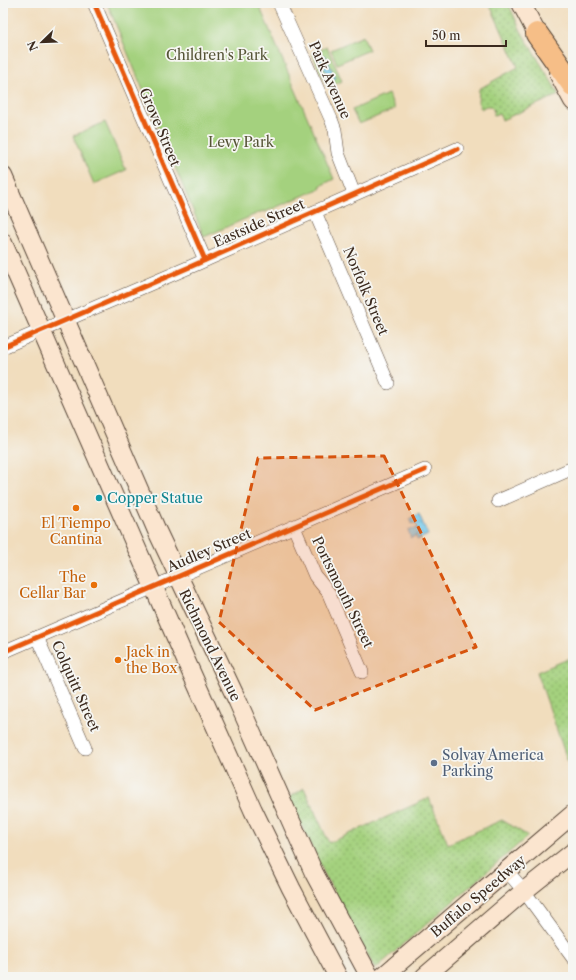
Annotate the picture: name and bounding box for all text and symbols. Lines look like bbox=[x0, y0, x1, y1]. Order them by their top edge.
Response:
north arrow bbox=[22, 22, 62, 62]
scale bar bbox=[426, 22, 506, 48]
text: 50 m bbox=[432, 28, 461, 43]
text: N bbox=[24, 38, 41, 53]
street label: Park Avenue bbox=[305, 38, 355, 122]
park label: Children's Park bbox=[166, 46, 269, 64]
street label: Grove Street bbox=[135, 85, 185, 169]
park label: Levy Park bbox=[208, 133, 275, 151]
street label: Eastside Street bbox=[211, 195, 308, 251]
street label: Norfolk Street bbox=[339, 244, 393, 338]
place label: Copper Statue bbox=[107, 489, 203, 507]
marker: Copper Statue bbox=[94, 493, 104, 503]
marker: El Tiempo Cantina bbox=[71, 503, 81, 513]
place label: El Tiempo Cantina bbox=[41, 514, 111, 548]
street label: Audley Street bbox=[163, 524, 254, 576]
street label: Portsmouth Street bbox=[308, 533, 378, 651]
place label: The Cellar Bar bbox=[19, 568, 86, 602]
marker: The Cellar Bar bbox=[89, 580, 99, 590]
street label: Richmond Avenue bbox=[175, 586, 245, 704]
street label: Colquitt Street bbox=[48, 637, 104, 735]
place label: Jack in the Box bbox=[124, 643, 178, 677]
marker: Jack in the Box bbox=[113, 655, 123, 665]
place label: Solvay America Parking bbox=[442, 746, 544, 780]
marker: Solvay America Parking bbox=[429, 758, 439, 768]
street label: Buffalo Speedway bbox=[427, 851, 529, 941]

